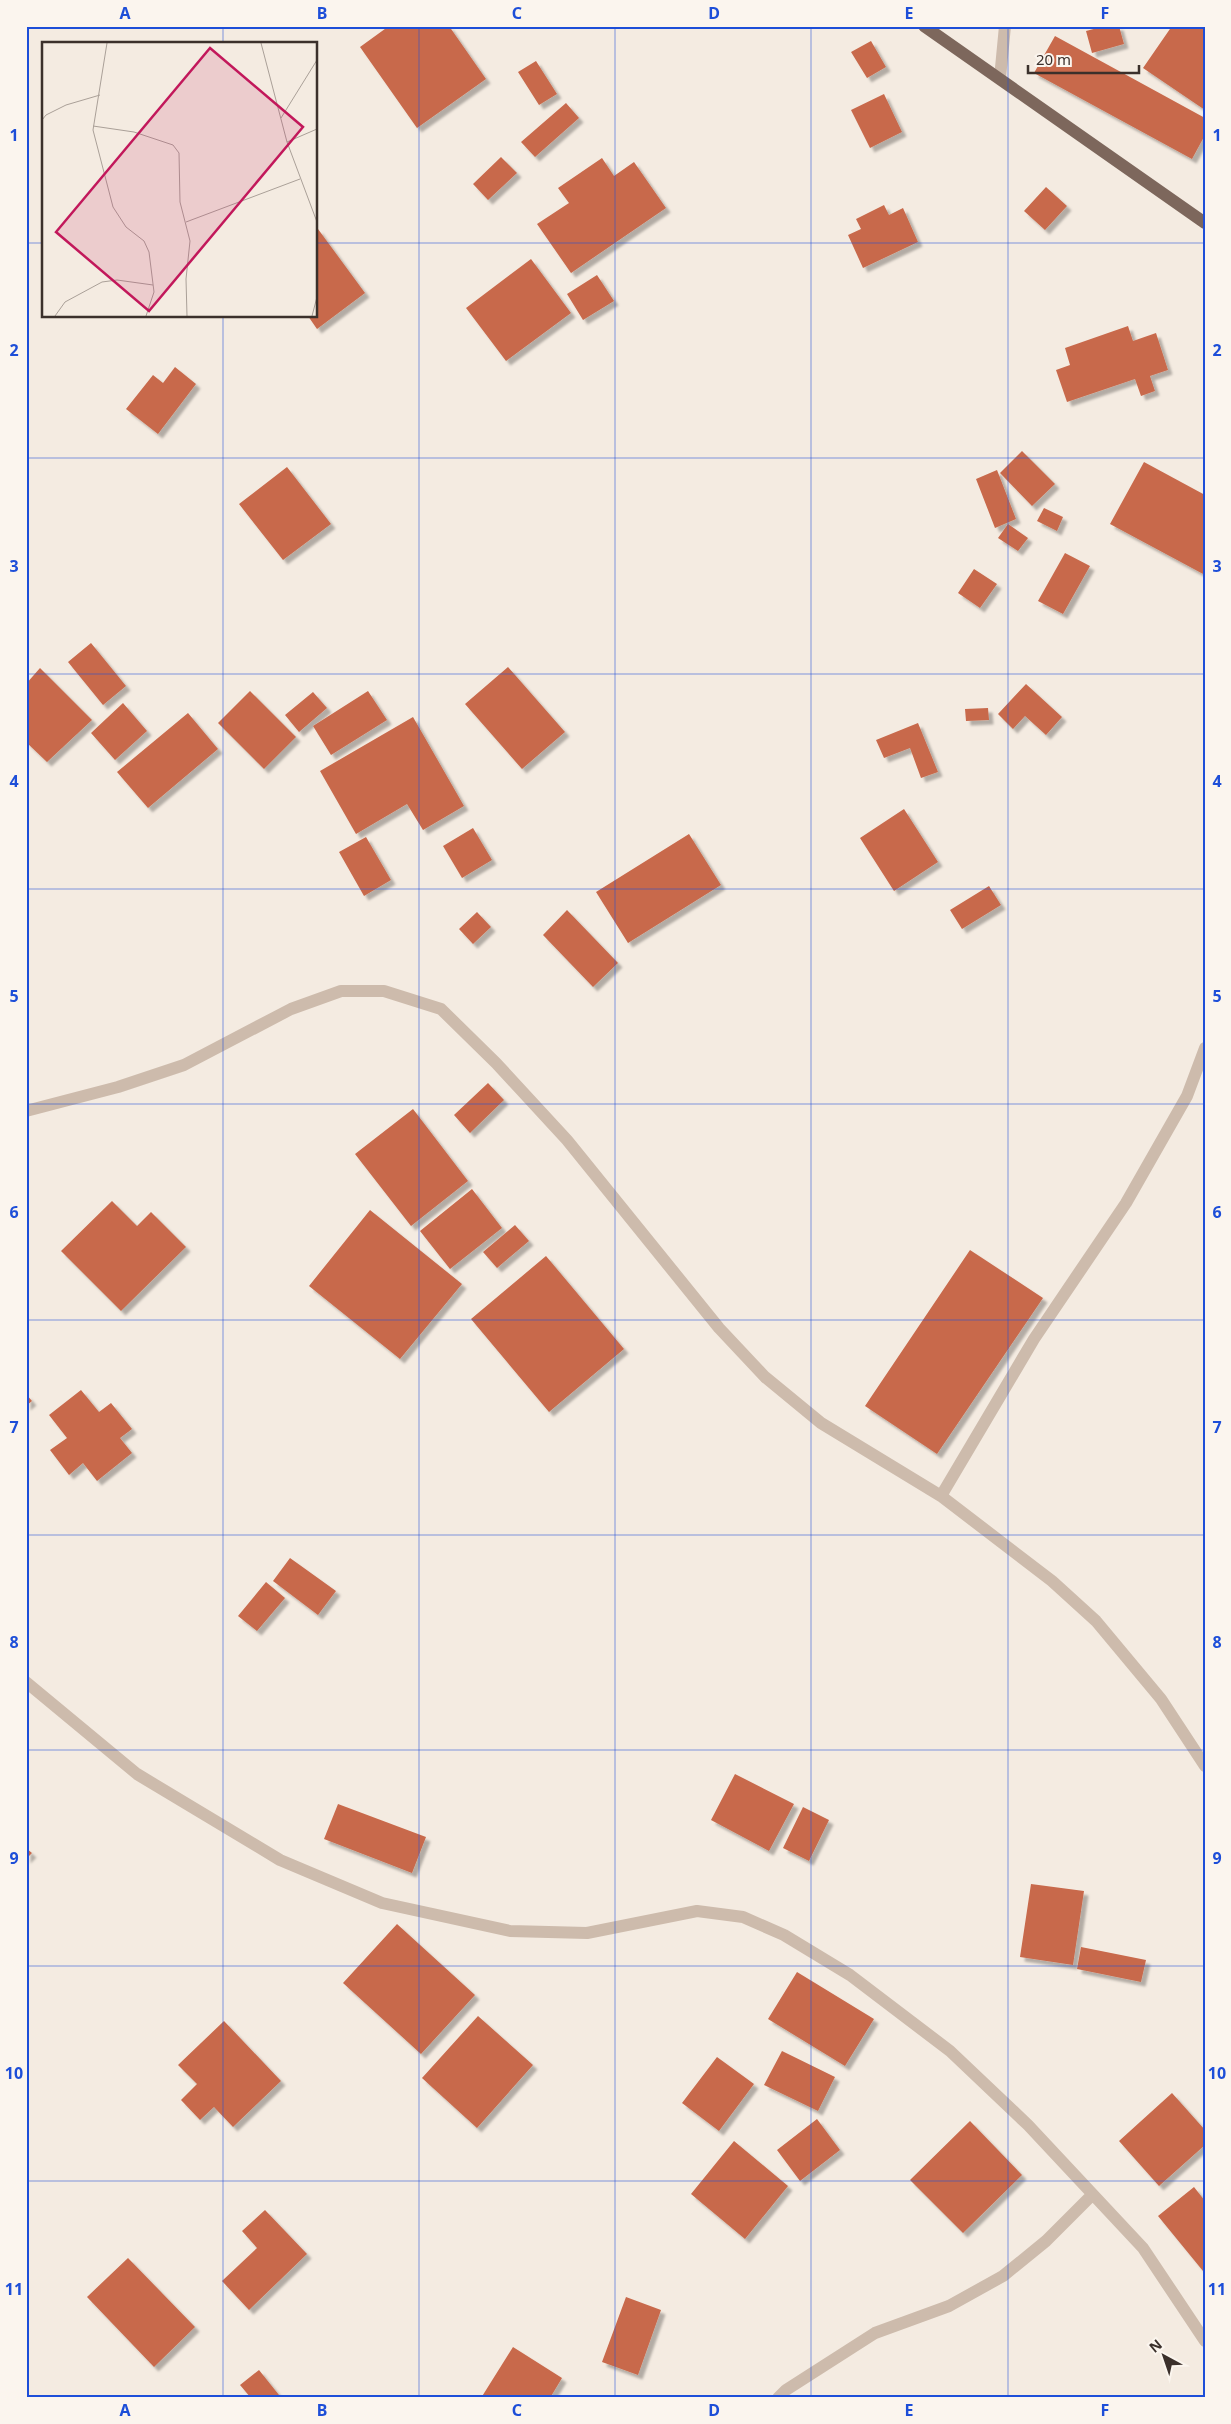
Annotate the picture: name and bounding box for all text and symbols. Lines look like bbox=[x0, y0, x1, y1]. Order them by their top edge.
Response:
text: A bbox=[119, 2, 131, 24]
text: B bbox=[317, 2, 327, 24]
text: C bbox=[512, 2, 522, 24]
text: D bbox=[708, 2, 720, 24]
text: E bbox=[905, 2, 914, 24]
text: F bbox=[1101, 2, 1109, 24]
inset map bbox=[42, 42, 318, 318]
scale bar bbox=[1028, 42, 1140, 74]
text: 20 m bbox=[1036, 49, 1071, 69]
text: 1 bbox=[9, 124, 19, 146]
text: 1 bbox=[1212, 124, 1222, 146]
text: 2 bbox=[9, 339, 19, 361]
text: 2 bbox=[1212, 339, 1222, 361]
text: 3 bbox=[9, 555, 19, 577]
text: 3 bbox=[1212, 555, 1222, 577]
text: 4 bbox=[9, 770, 19, 792]
text: 4 bbox=[1212, 770, 1222, 792]
text: 5 bbox=[9, 985, 19, 1007]
text: 5 bbox=[1212, 985, 1222, 1007]
text: 6 bbox=[9, 1201, 19, 1223]
text: 6 bbox=[1212, 1201, 1222, 1223]
text: 7 bbox=[9, 1416, 19, 1438]
text: 7 bbox=[1212, 1416, 1222, 1438]
text: 8 bbox=[9, 1631, 19, 1653]
text: 8 bbox=[1212, 1631, 1222, 1653]
text: 9 bbox=[9, 1847, 19, 1869]
text: 9 bbox=[1212, 1847, 1222, 1869]
text: 10 bbox=[5, 2062, 23, 2084]
text: 10 bbox=[1208, 2062, 1226, 2084]
text: 11 bbox=[5, 2278, 23, 2300]
text: 11 bbox=[1208, 2278, 1226, 2300]
north arrow bbox=[1138, 2332, 1188, 2382]
text: N bbox=[1145, 2335, 1166, 2357]
text: A bbox=[119, 2399, 131, 2421]
text: B bbox=[317, 2399, 327, 2421]
text: C bbox=[512, 2399, 522, 2421]
text: D bbox=[708, 2399, 720, 2421]
text: E bbox=[905, 2399, 914, 2421]
text: F bbox=[1101, 2399, 1109, 2421]

